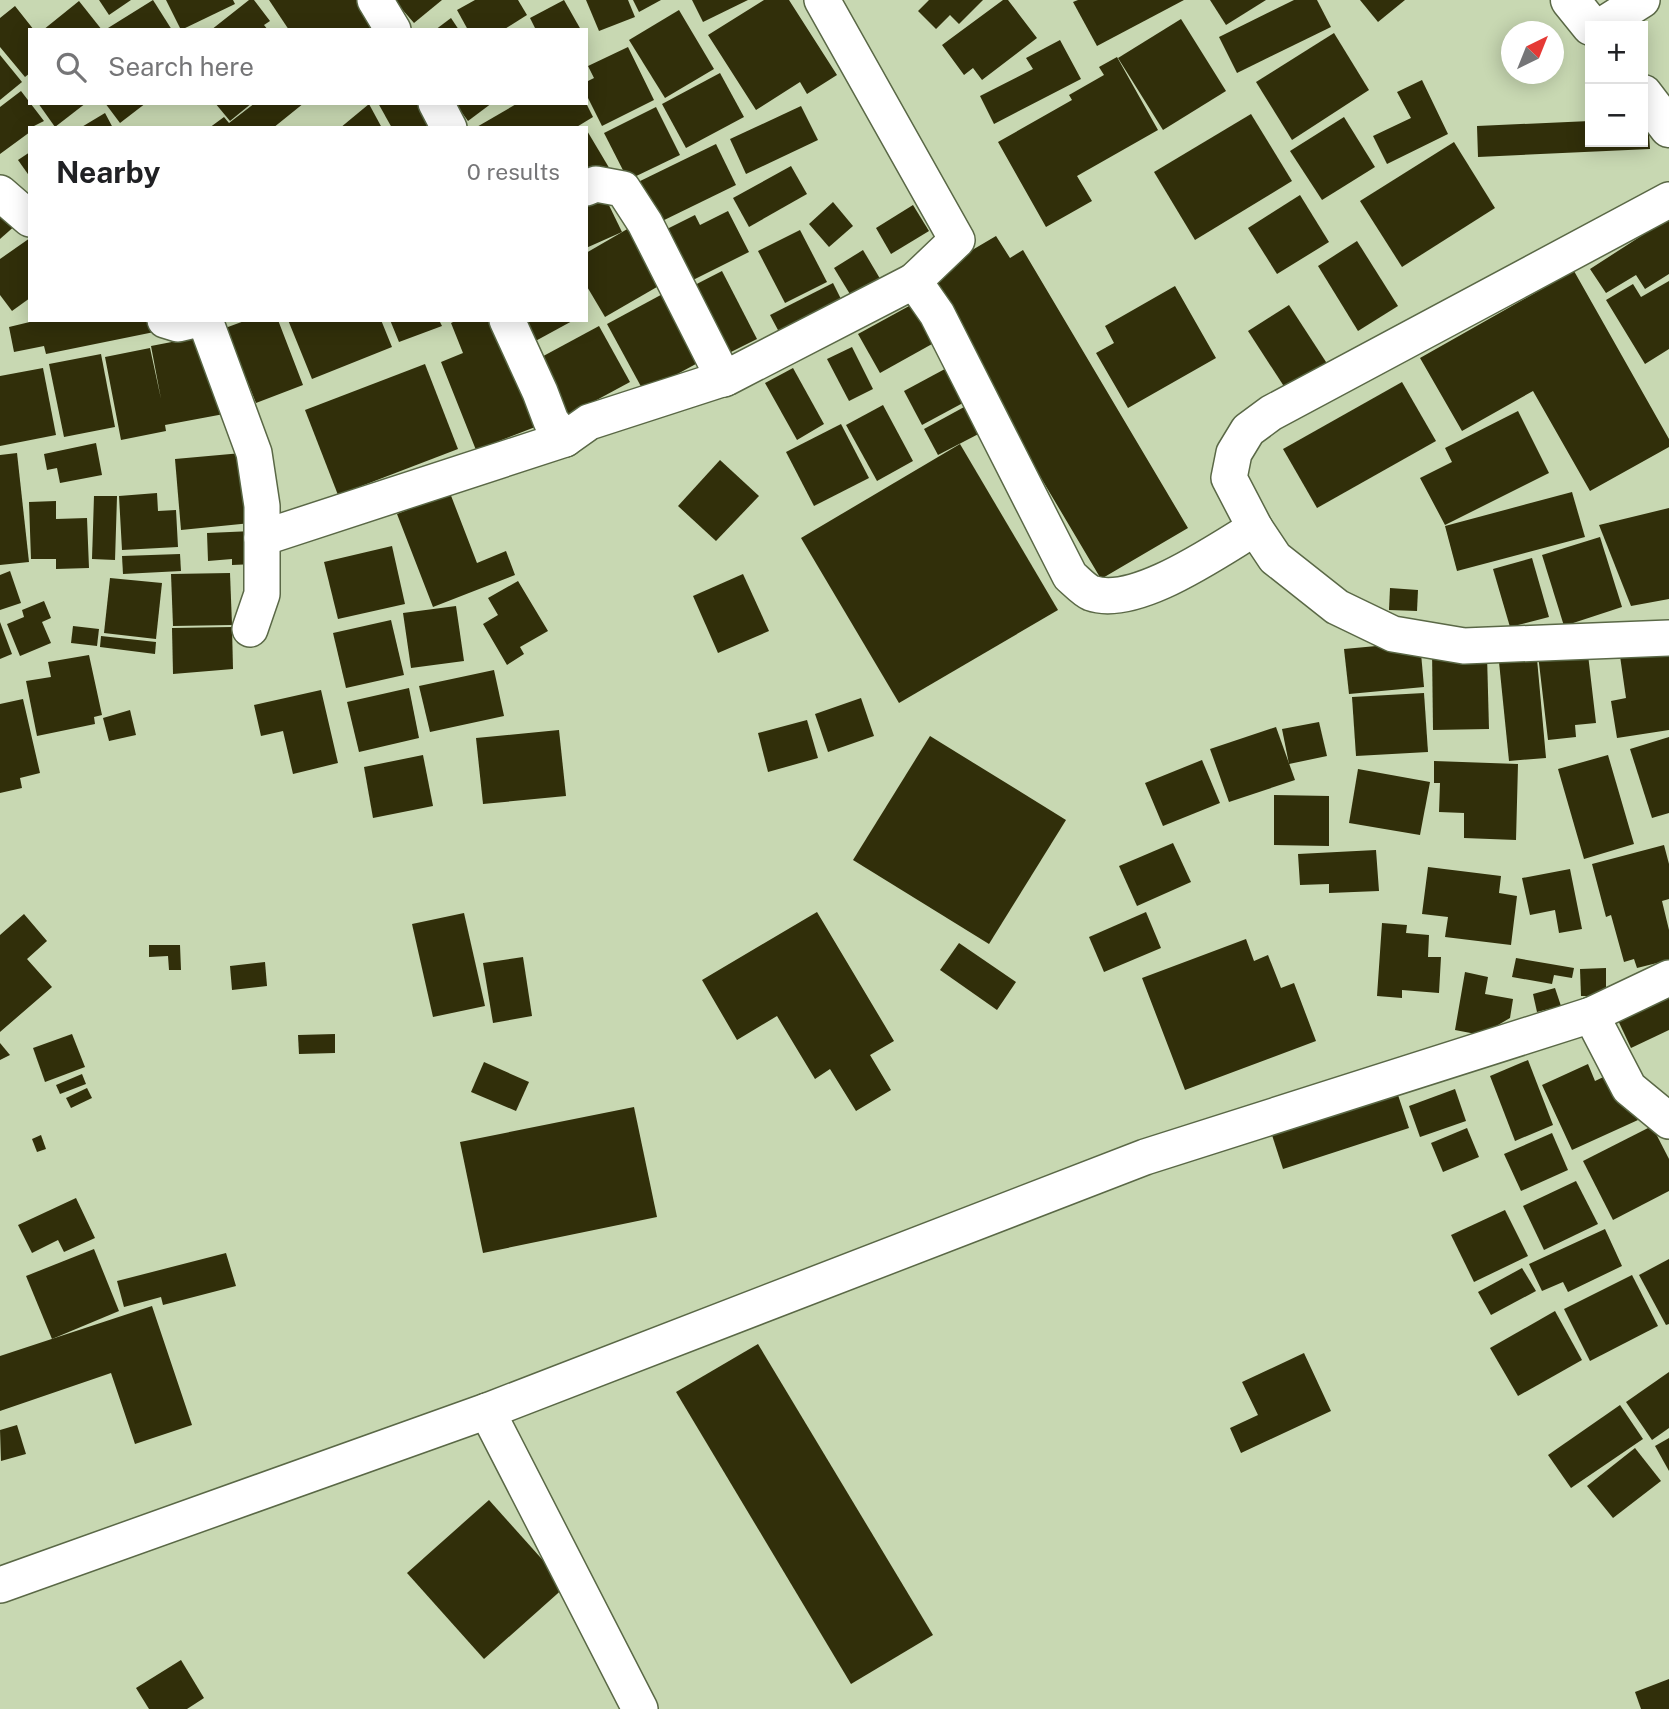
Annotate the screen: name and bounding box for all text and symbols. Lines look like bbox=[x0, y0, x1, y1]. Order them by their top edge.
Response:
north arrow bbox=[1501, 21, 1564, 84]
map controls bbox=[1585, 21, 1648, 147]
button: + bbox=[1585, 21, 1648, 84]
search box bbox=[28, 28, 588, 105]
icon: search bbox=[52, 48, 90, 86]
text: Search here bbox=[108, 51, 254, 82]
button: − bbox=[1585, 84, 1648, 147]
text: Nearby bbox=[56, 154, 160, 190]
text: 0 results bbox=[467, 158, 560, 185]

